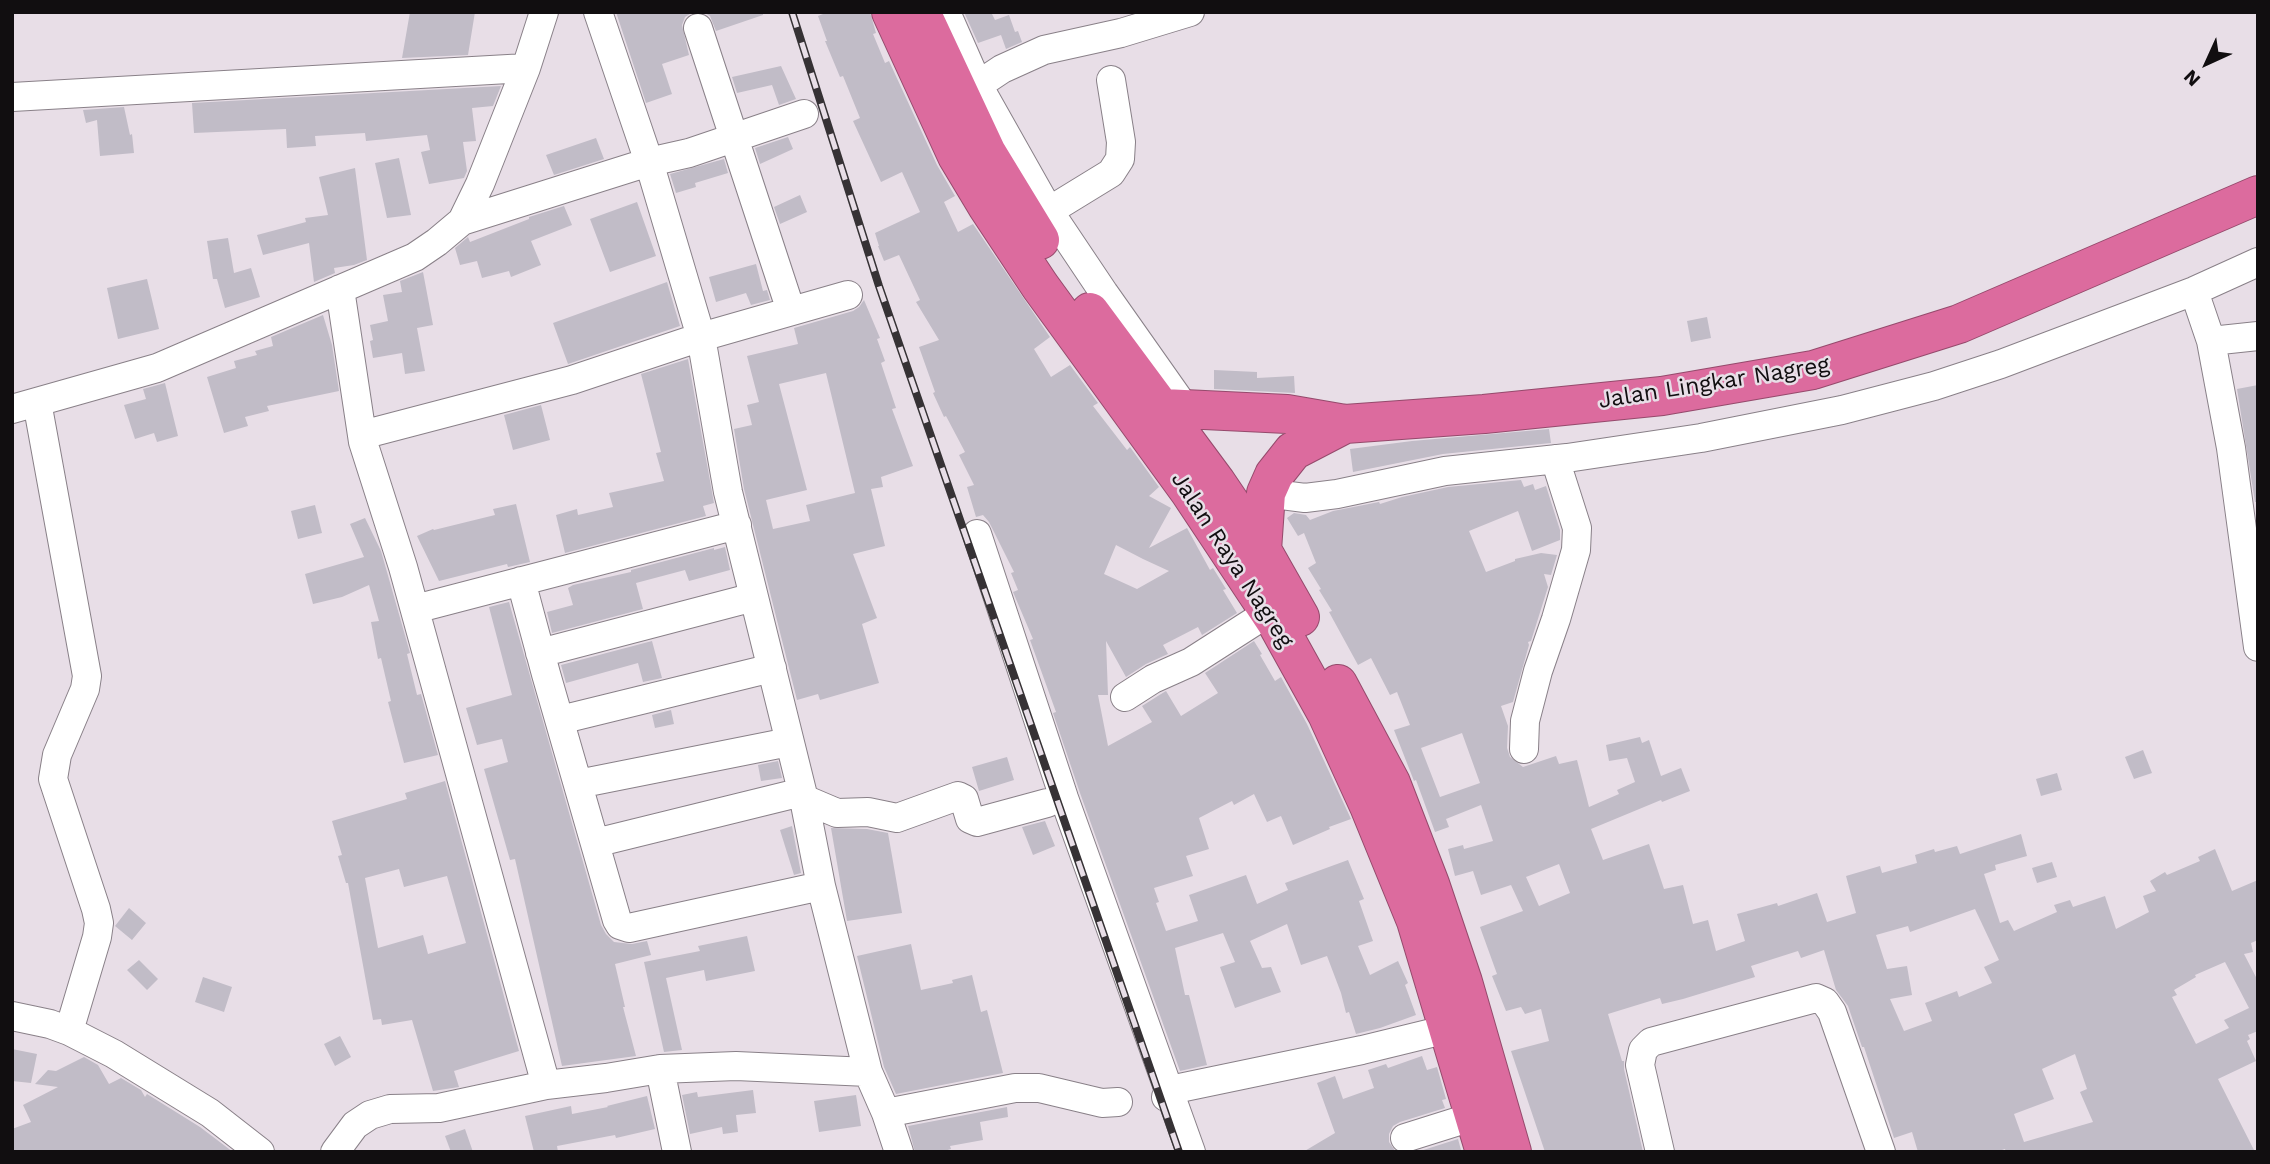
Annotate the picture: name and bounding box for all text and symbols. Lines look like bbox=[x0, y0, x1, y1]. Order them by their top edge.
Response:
north arrow bbox=[2172, 28, 2242, 98]
text: N bbox=[2179, 65, 2205, 91]
street label: Jalan Lingkar Nagreg bbox=[1596, 351, 1832, 415]
street label: Jalan Raya Nagreg bbox=[1165, 467, 1299, 653]

